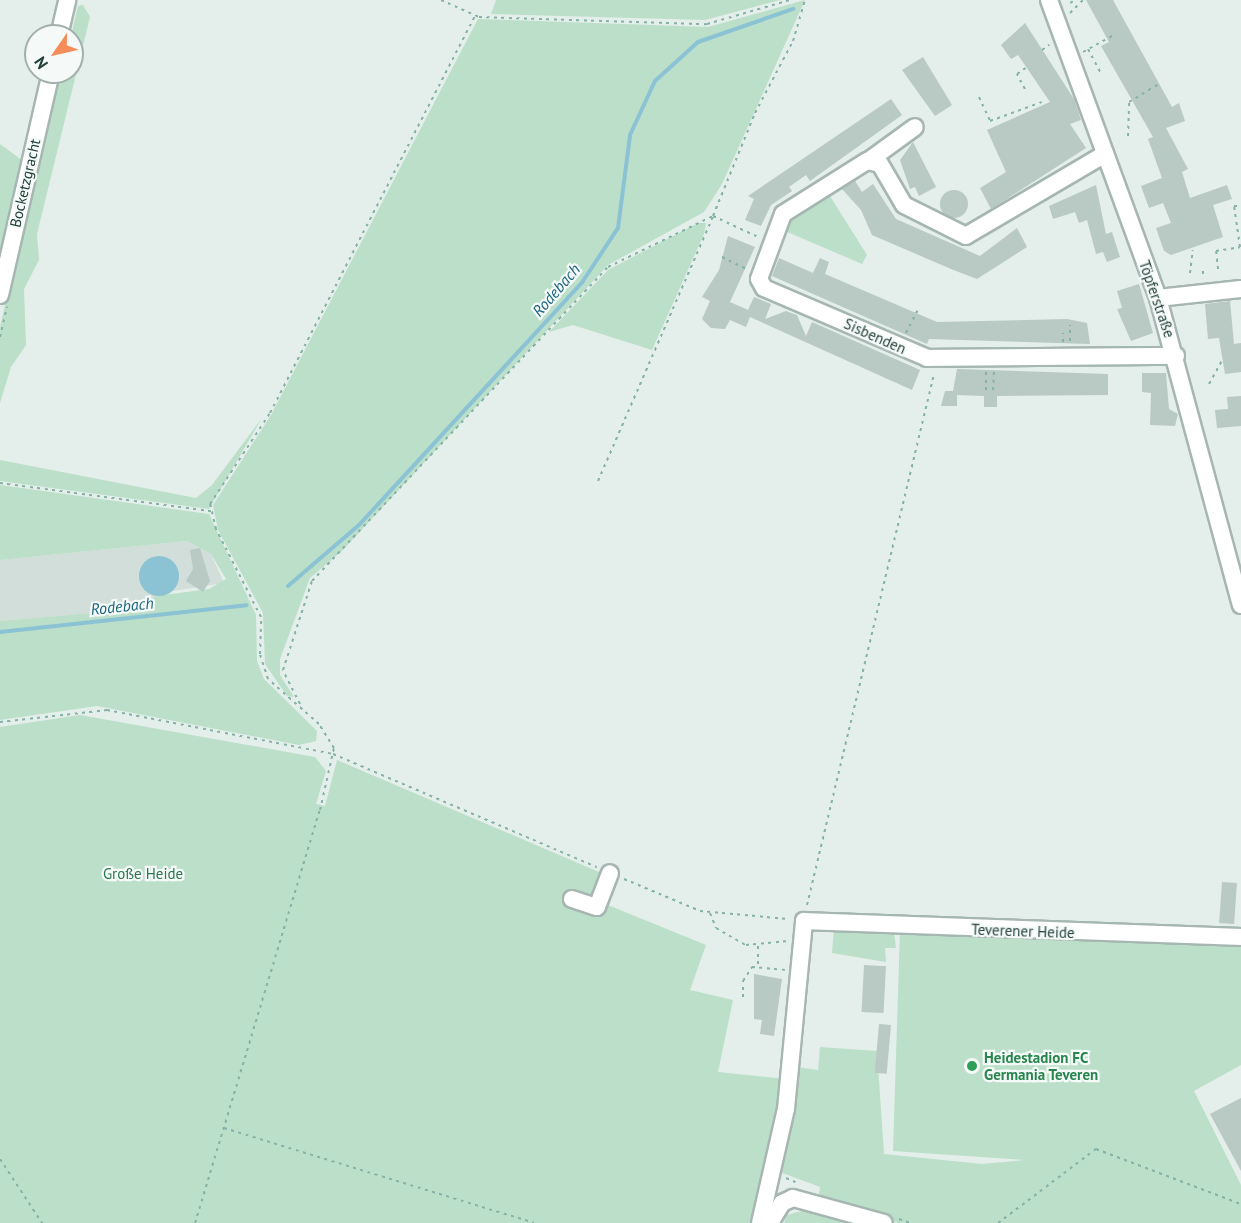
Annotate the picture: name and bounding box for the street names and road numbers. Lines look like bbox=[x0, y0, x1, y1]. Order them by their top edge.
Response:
street label: Bocketzgracht bbox=[6, 137, 44, 229]
street label: Töpferstraße bbox=[1135, 258, 1179, 340]
street label: Sisbenden bbox=[841, 314, 909, 358]
street label: Teverener Heide bbox=[971, 920, 1075, 942]

